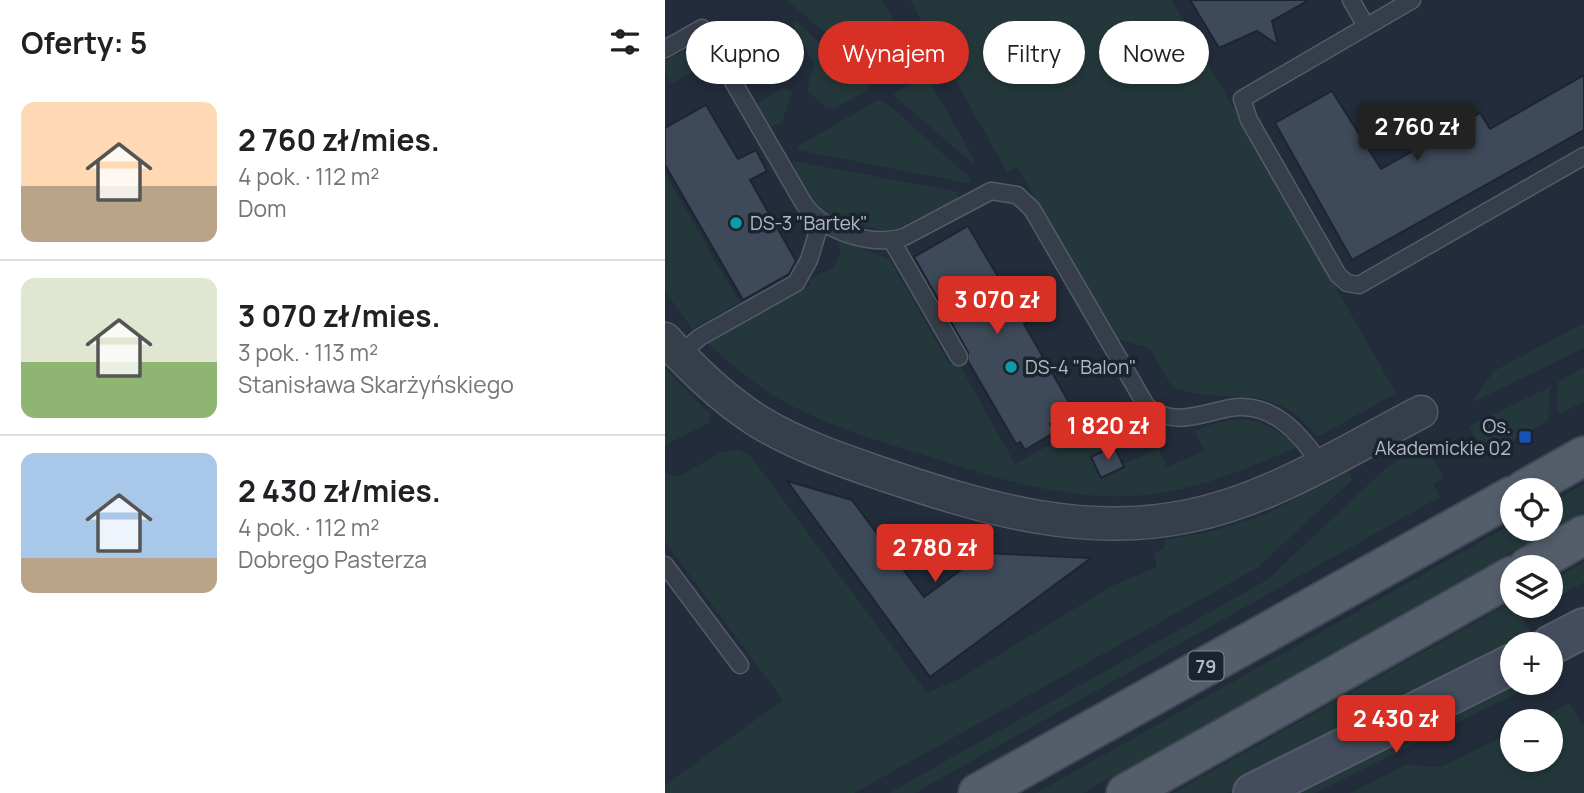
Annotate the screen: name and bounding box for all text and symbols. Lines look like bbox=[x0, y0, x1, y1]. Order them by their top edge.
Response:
chip: Kupno bbox=[686, 21, 804, 84]
chip: Wynajem bbox=[818, 21, 969, 84]
chip: Filtry bbox=[983, 21, 1085, 84]
chip: Nowe bbox=[1099, 21, 1209, 84]
text: Oferty: 5 bbox=[21, 22, 147, 63]
icon: filters bbox=[606, 23, 644, 61]
pin: 2 760 zł bbox=[1345, 104, 1489, 163]
text: 2 760 zł bbox=[1374, 110, 1460, 142]
text: 2 760 zł/mies. bbox=[238, 119, 440, 160]
icon: home bbox=[77, 130, 161, 214]
text: 4 pok. · 112 m² bbox=[238, 160, 379, 192]
text: Dom bbox=[238, 192, 287, 224]
place label: DS-3 "Bartek" bbox=[750, 210, 868, 236]
marker: DS-3 "Bartek" bbox=[728, 215, 744, 231]
pin: 3 070 zł bbox=[925, 276, 1069, 336]
text: 3 070 zł bbox=[954, 283, 1040, 315]
text: 3 070 zł/mies. bbox=[238, 295, 441, 336]
icon: home bbox=[77, 306, 161, 390]
text: 3 pok. · 113 m² bbox=[238, 336, 378, 368]
place label: DS-4 "Balon" bbox=[1025, 354, 1136, 380]
marker: DS-4 "Balon" bbox=[1003, 359, 1019, 375]
text: Stanisława Skarżyńskiego bbox=[238, 368, 514, 400]
pin: 1 820 zł bbox=[1036, 402, 1180, 462]
text: 1 820 zł bbox=[1067, 409, 1149, 441]
place label: Os. Akademickie 02 bbox=[1375, 413, 1511, 461]
marker: Os. Akademickie 02 bbox=[1517, 429, 1533, 445]
text: 2 430 zł/mies. bbox=[238, 470, 441, 511]
map controls bbox=[1500, 478, 1563, 772]
button: locate bbox=[1500, 478, 1563, 541]
icon: home bbox=[77, 481, 161, 565]
text: 4 pok. · 112 m² bbox=[238, 511, 379, 543]
pin: 2 780 zł bbox=[863, 524, 1007, 584]
text: 2 780 zł bbox=[893, 531, 977, 563]
text: Dobrego Pasterza bbox=[238, 543, 427, 575]
button: layers bbox=[1500, 555, 1563, 618]
button: + bbox=[1500, 632, 1563, 695]
road number: 79 bbox=[1189, 652, 1223, 680]
pin: 2 430 zł bbox=[1324, 696, 1468, 755]
text: 2 430 zł bbox=[1353, 702, 1439, 734]
button: − bbox=[1500, 709, 1563, 772]

